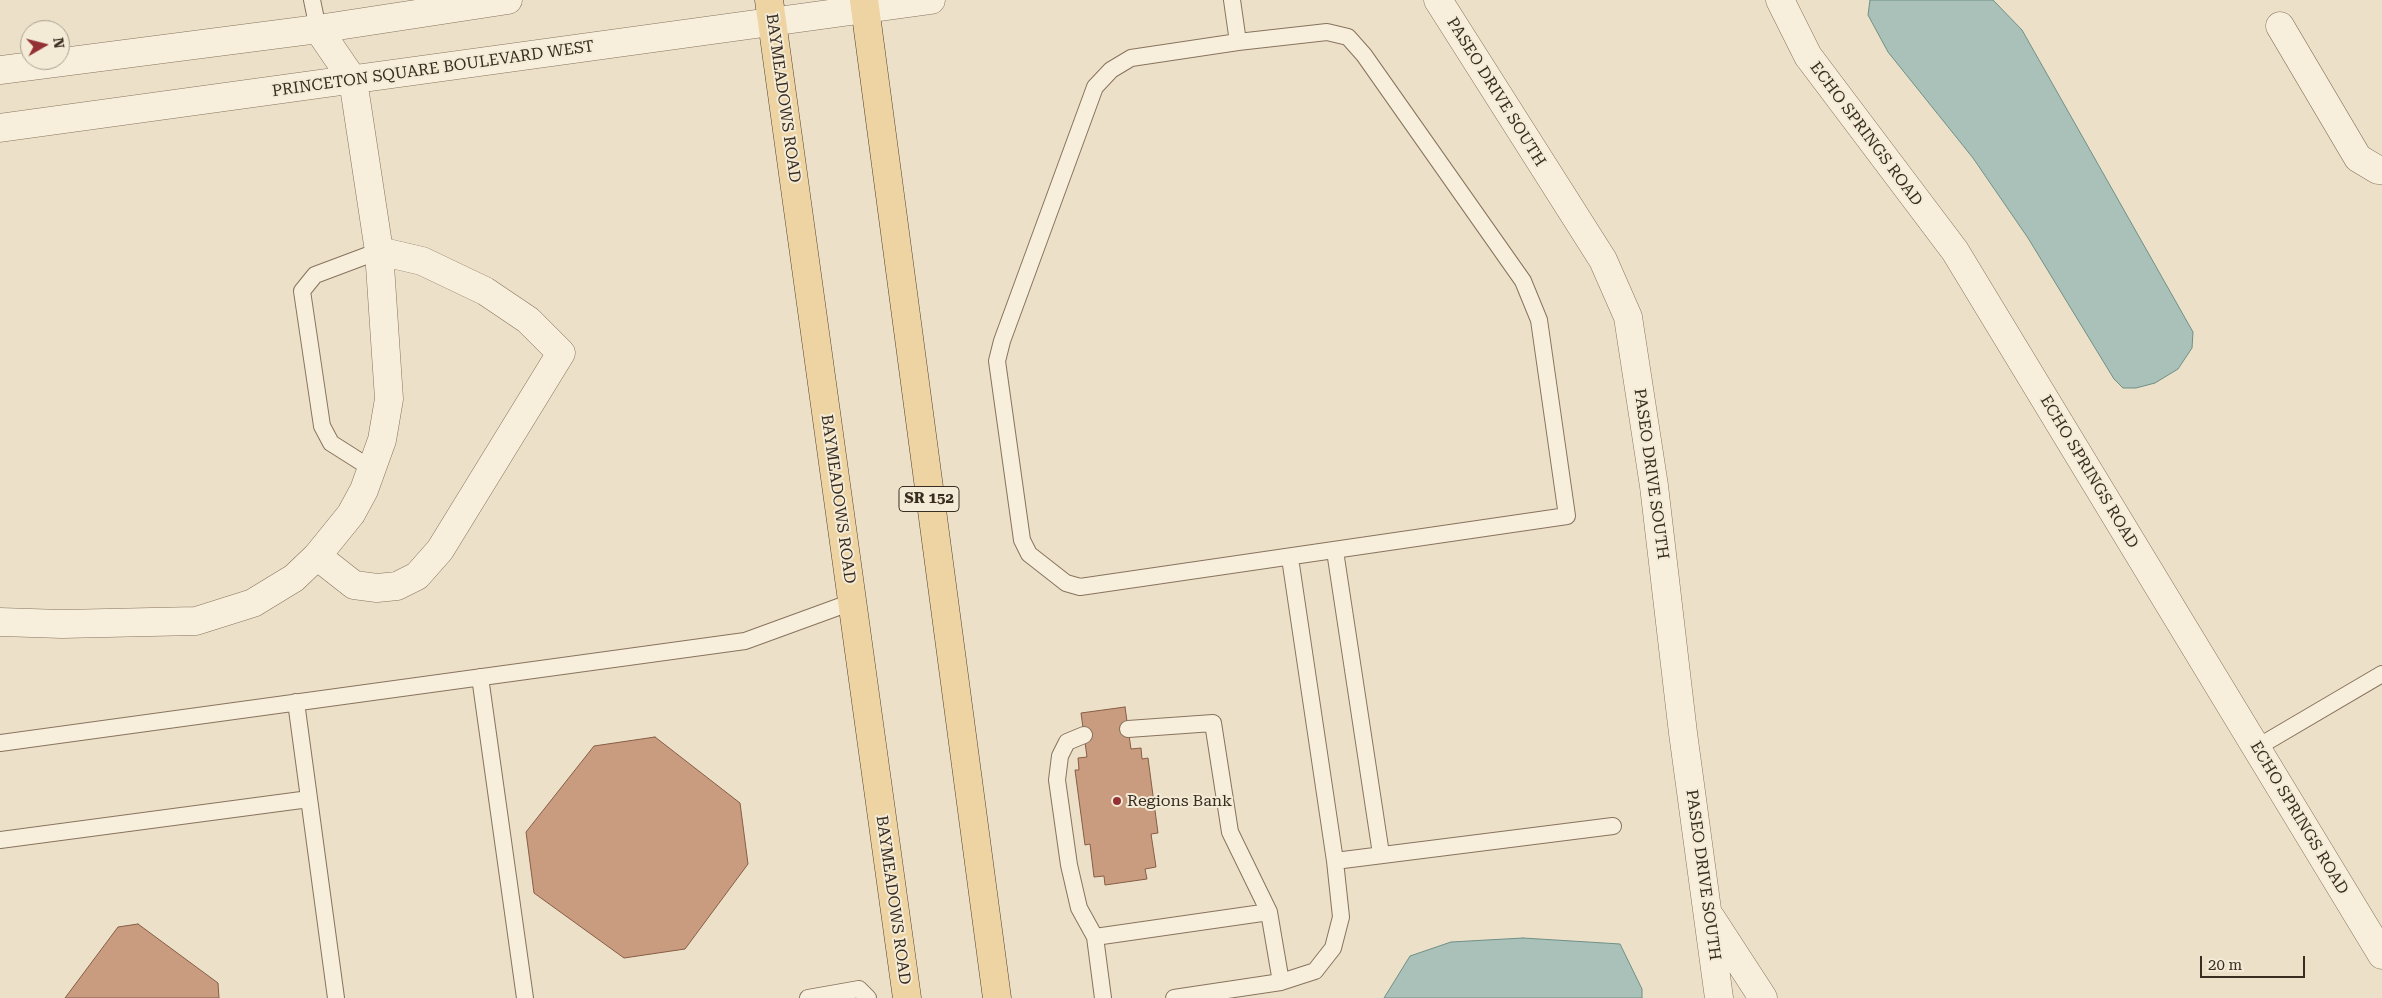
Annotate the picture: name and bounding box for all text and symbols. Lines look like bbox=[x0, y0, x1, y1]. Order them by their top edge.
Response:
street label: BAYMEADOWS ROAD bbox=[762, 12, 804, 184]
street label: PASEO DRIVE SOUTH bbox=[1442, 14, 1550, 170]
north arrow bbox=[20, 20, 70, 70]
text: N bbox=[50, 37, 68, 50]
street label: PRINCETON SQUARE BOULEVARD WEST bbox=[271, 37, 595, 101]
street label: ECHO SPRINGS ROAD bbox=[1806, 58, 1926, 210]
street label: PASEO DRIVE SOUTH bbox=[1630, 387, 1672, 561]
street label: ECHO SPRINGS ROAD bbox=[2036, 392, 2142, 552]
street label: BAYMEADOWS ROAD bbox=[817, 413, 859, 585]
road number: SR 152 bbox=[899, 486, 959, 512]
street label: ECHO SPRINGS ROAD bbox=[2246, 738, 2352, 898]
street label: PASEO DRIVE SOUTH bbox=[1682, 788, 1724, 962]
place label: Regions Bank bbox=[1127, 791, 1232, 811]
marker: Regions Bank bbox=[1111, 795, 1123, 807]
street label: BAYMEADOWS ROAD bbox=[872, 814, 914, 986]
scale bar bbox=[2202, 946, 2307, 978]
text: 20 m bbox=[2208, 956, 2242, 974]

